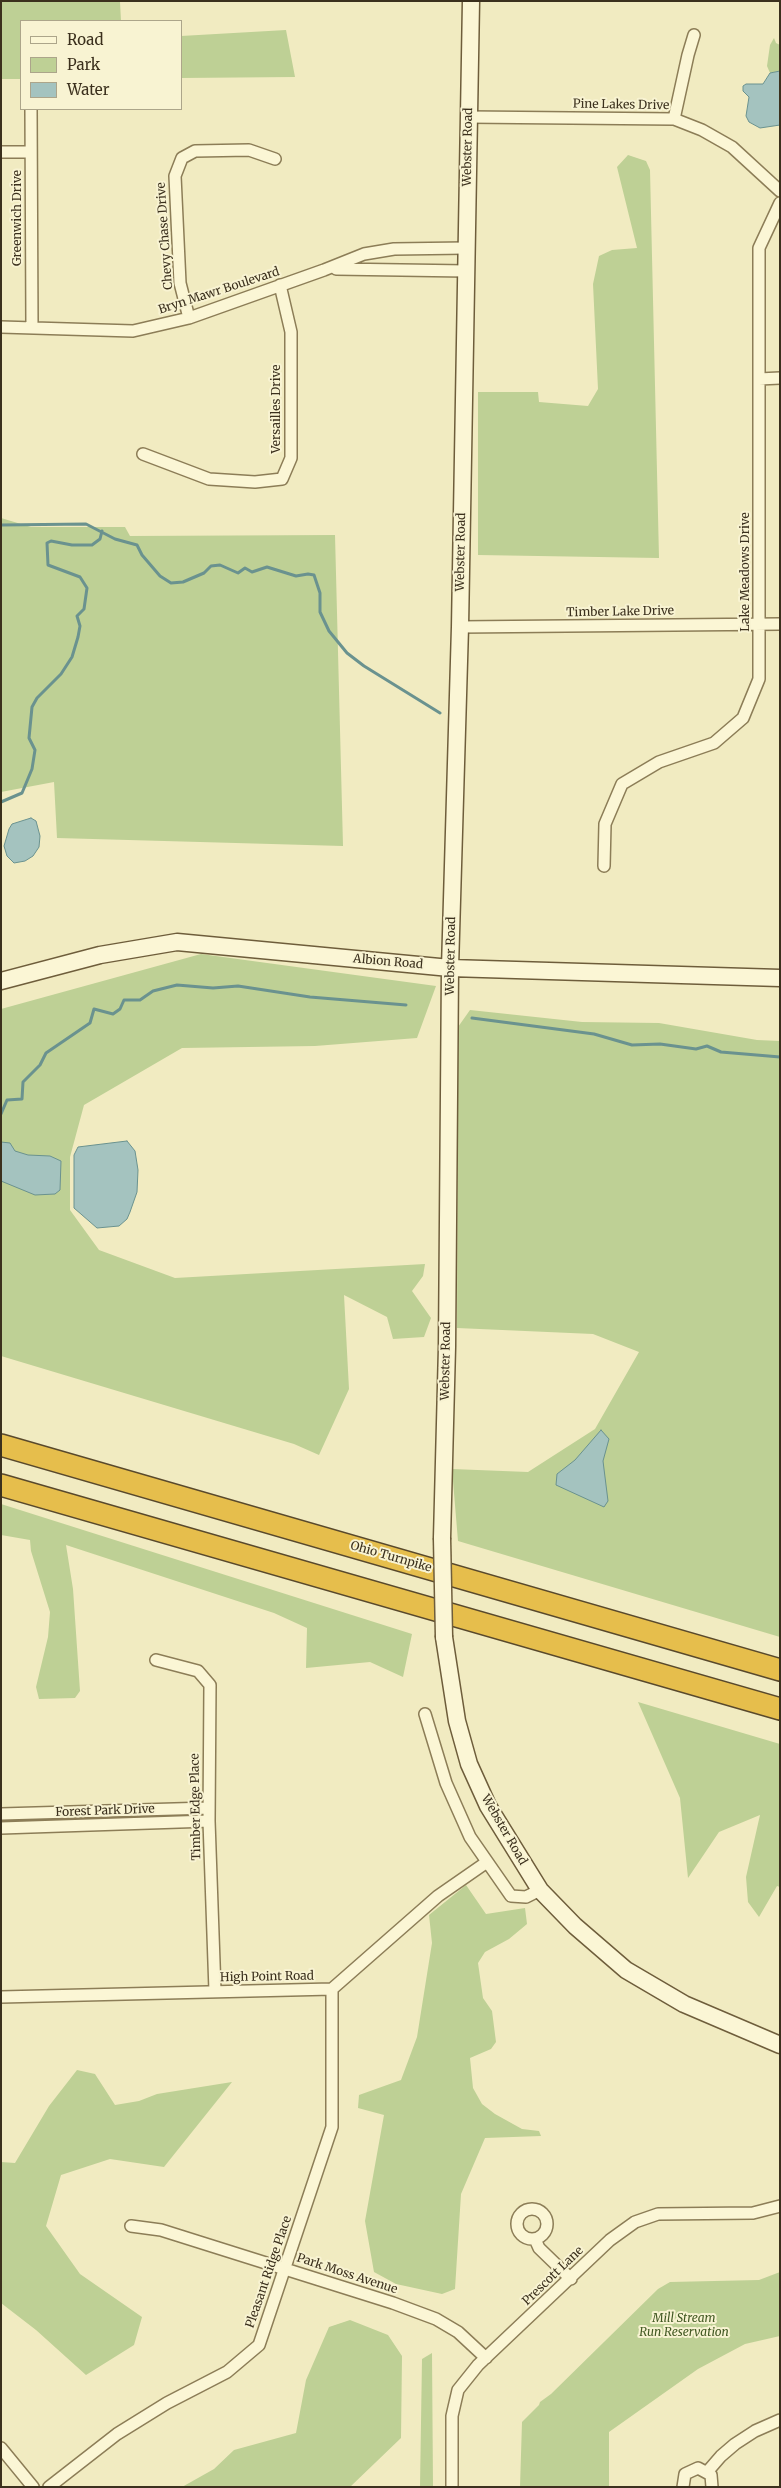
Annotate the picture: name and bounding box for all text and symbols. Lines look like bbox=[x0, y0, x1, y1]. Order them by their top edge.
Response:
legend bbox=[20, 20, 182, 110]
text: Road bbox=[67, 30, 103, 49]
text: Park bbox=[67, 55, 100, 74]
text: Water bbox=[67, 80, 109, 99]
street label: Pine Lakes Drive bbox=[573, 97, 669, 113]
street label: Webster Road bbox=[460, 107, 476, 187]
street label: Greenwich Drive bbox=[11, 170, 25, 266]
street label: Chevy Chase Drive bbox=[154, 182, 176, 290]
street label: Bryn Mawr Boulevard bbox=[157, 265, 281, 317]
street label: Versailles Drive bbox=[270, 365, 284, 453]
street label: Webster Road bbox=[453, 512, 469, 592]
street label: Lake Meadows Drive bbox=[739, 512, 753, 632]
street label: Timber Lake Drive bbox=[566, 604, 674, 620]
street label: Webster Road bbox=[443, 916, 459, 996]
street label: Albion Road bbox=[352, 952, 424, 972]
street label: Webster Road bbox=[438, 1321, 454, 1401]
street label: Ohio Turnpike bbox=[349, 1539, 433, 1575]
street label: Timber Edge Place bbox=[188, 1753, 204, 1861]
street label: Webster Road bbox=[478, 1792, 530, 1868]
street label: Forest Park Drive bbox=[55, 1802, 155, 1820]
street label: High Point Road bbox=[220, 1969, 314, 1985]
street label: Pleasant Ridge Place bbox=[243, 2214, 295, 2330]
street label: Prescott Lane bbox=[520, 2243, 586, 2309]
street label: Park Moss Avenue bbox=[295, 2251, 399, 2297]
park label: Mill Stream Run Reservation bbox=[639, 2312, 729, 2340]

